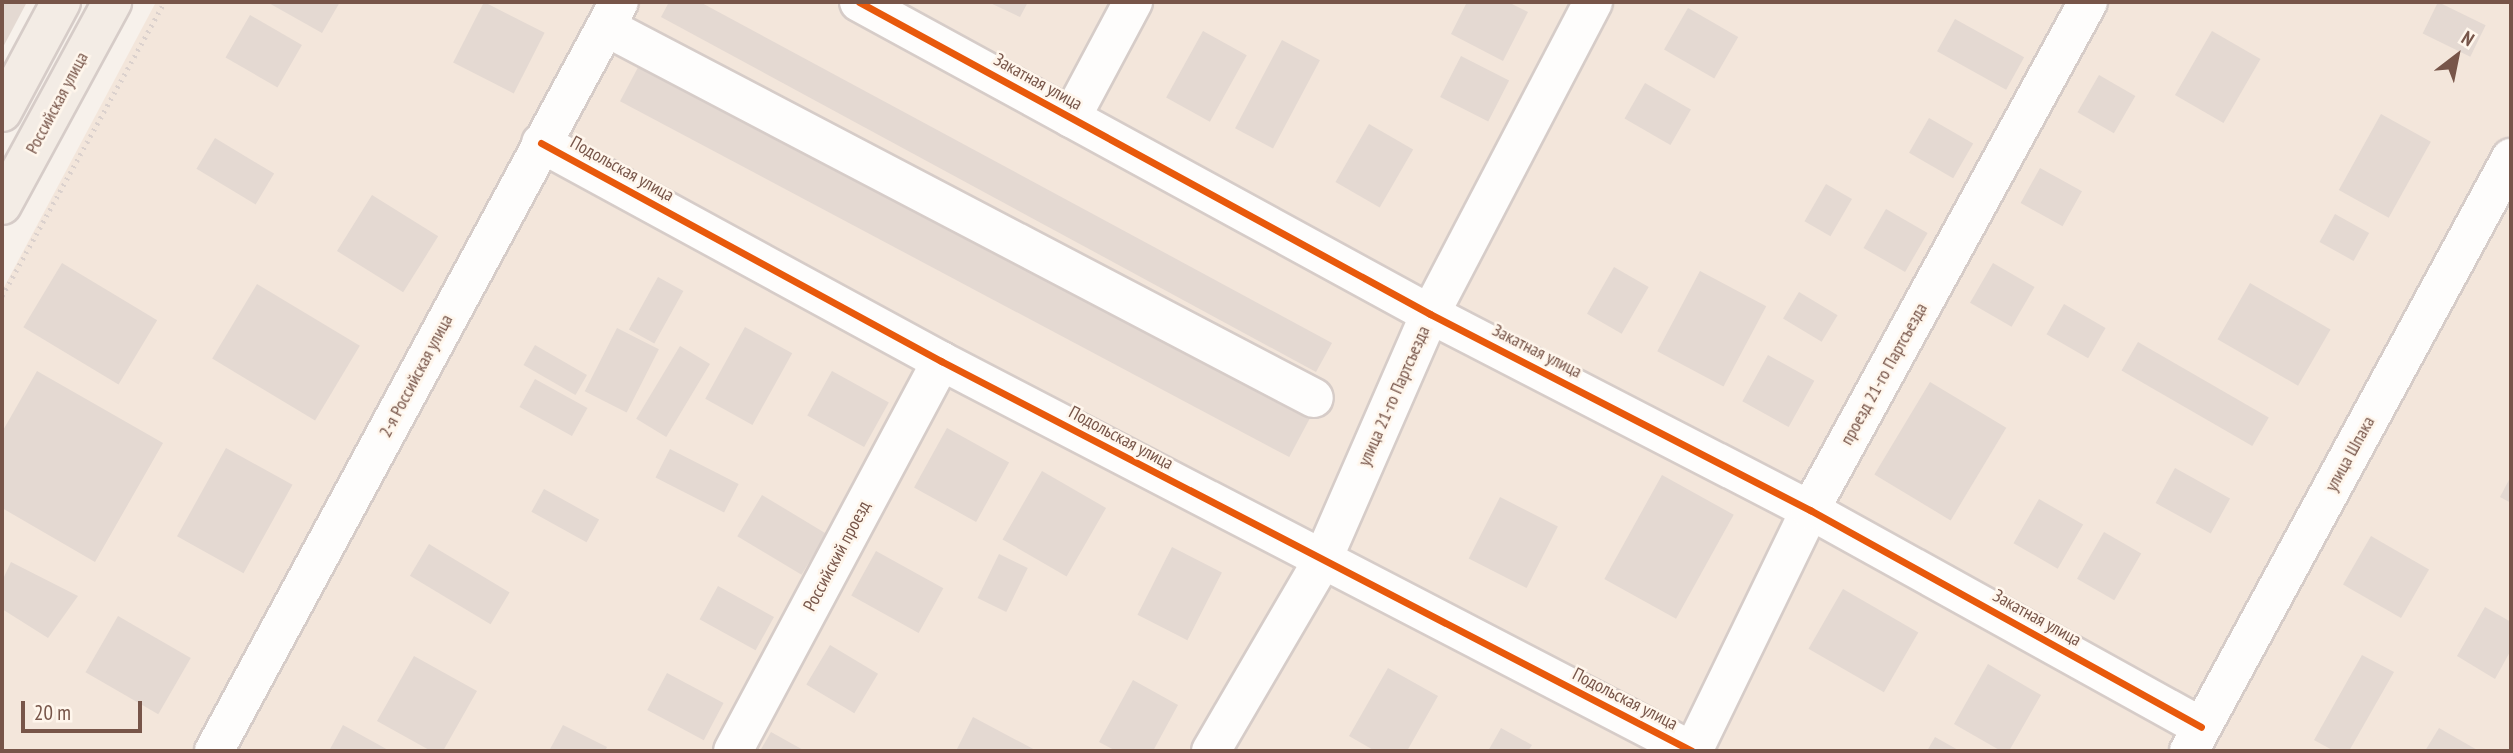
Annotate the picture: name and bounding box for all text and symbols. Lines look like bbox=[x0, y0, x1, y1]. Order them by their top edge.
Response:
north arrow bbox=[2422, 21, 2492, 91]
text: N bbox=[2457, 25, 2479, 51]
street label: Российская улица bbox=[21, 49, 93, 157]
street label: Закатная улица bbox=[990, 49, 1086, 115]
street label: Подольская улица bbox=[566, 132, 678, 206]
street label: проезд 21-го Партсъезда bbox=[1836, 299, 1932, 449]
street label: 2-я Российская улица bbox=[375, 311, 457, 441]
street label: Закатная улица bbox=[1489, 319, 1585, 383]
street label: улица 21-го Партсъезда bbox=[1353, 323, 1435, 469]
street label: Подольская улица bbox=[1065, 401, 1177, 475]
street label: улица Шпака bbox=[2321, 413, 2379, 495]
street label: Российский проезд bbox=[799, 497, 875, 615]
street label: Закатная улица bbox=[1989, 585, 2085, 651]
street label: Подольская улица bbox=[1569, 663, 1681, 735]
scale bar bbox=[24, 686, 145, 730]
text: 20 m bbox=[34, 699, 71, 726]

